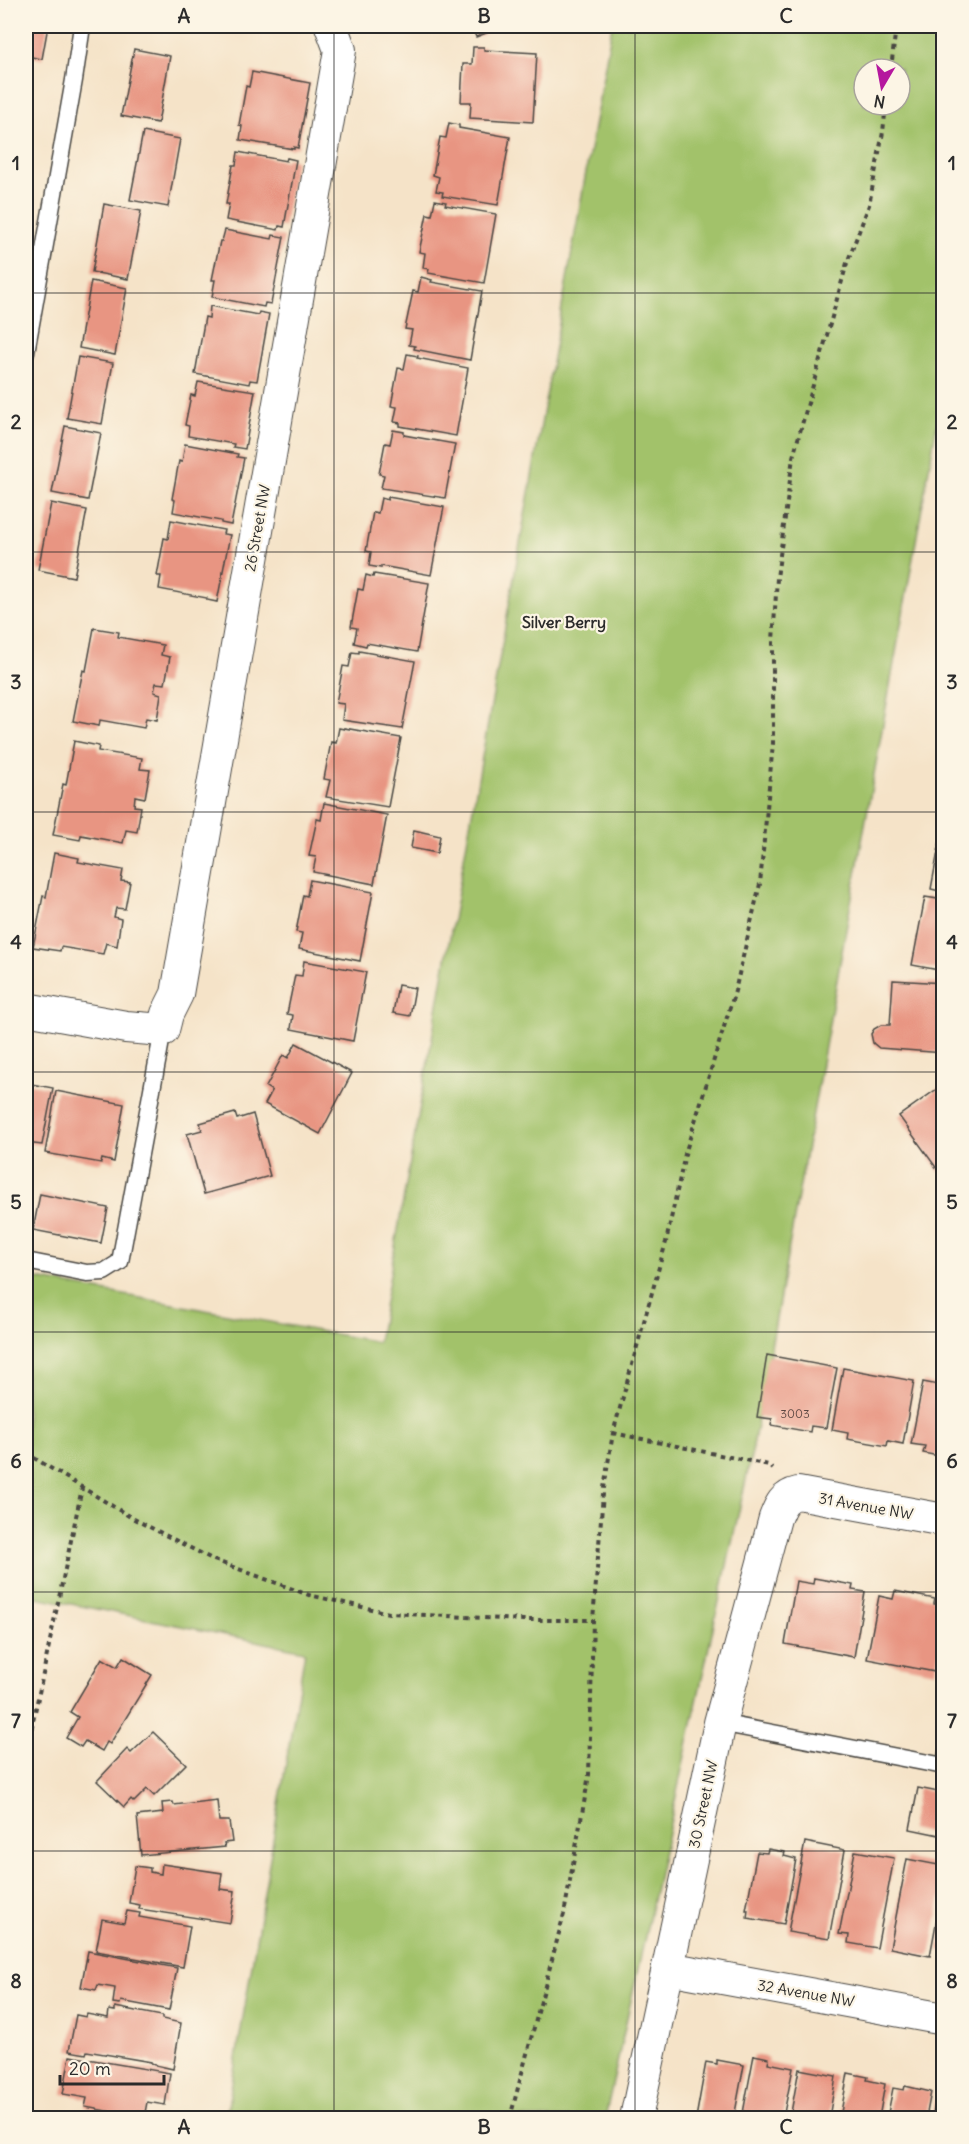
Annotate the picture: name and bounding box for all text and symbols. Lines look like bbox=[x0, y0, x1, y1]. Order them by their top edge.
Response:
text: A bbox=[178, 3, 191, 28]
text: B bbox=[477, 3, 491, 28]
text: C bbox=[779, 3, 793, 28]
north arrow bbox=[852, 57, 912, 117]
text: N bbox=[872, 91, 887, 113]
text: 1 bbox=[12, 150, 20, 175]
text: 1 bbox=[948, 150, 956, 175]
text: 2 bbox=[11, 409, 22, 434]
text: 2 bbox=[947, 409, 958, 434]
street label: 26 Street NW bbox=[240, 483, 274, 573]
district label: Silver Berry bbox=[522, 612, 606, 633]
text: 3 bbox=[10, 669, 22, 694]
text: 3 bbox=[946, 669, 958, 694]
text: 4 bbox=[10, 929, 22, 954]
text: 4 bbox=[946, 929, 958, 954]
text: 5 bbox=[10, 1189, 22, 1214]
text: 5 bbox=[946, 1189, 958, 1214]
house number: 3003 bbox=[780, 1406, 810, 1421]
text: 6 bbox=[10, 1448, 22, 1473]
text: 6 bbox=[946, 1448, 958, 1473]
street label: 31 Avenue NW bbox=[817, 1488, 915, 1524]
text: 7 bbox=[11, 1708, 21, 1733]
text: 7 bbox=[947, 1708, 957, 1733]
street label: 30 Street NW bbox=[684, 1758, 722, 1850]
text: 8 bbox=[10, 1968, 22, 1993]
text: 8 bbox=[946, 1968, 958, 1993]
street label: 32 Avenue NW bbox=[756, 1975, 856, 2011]
scale bar bbox=[60, 2048, 164, 2086]
text: 20 m bbox=[69, 2057, 111, 2080]
text: A bbox=[178, 2114, 191, 2139]
text: B bbox=[477, 2114, 491, 2139]
text: C bbox=[779, 2114, 793, 2139]

